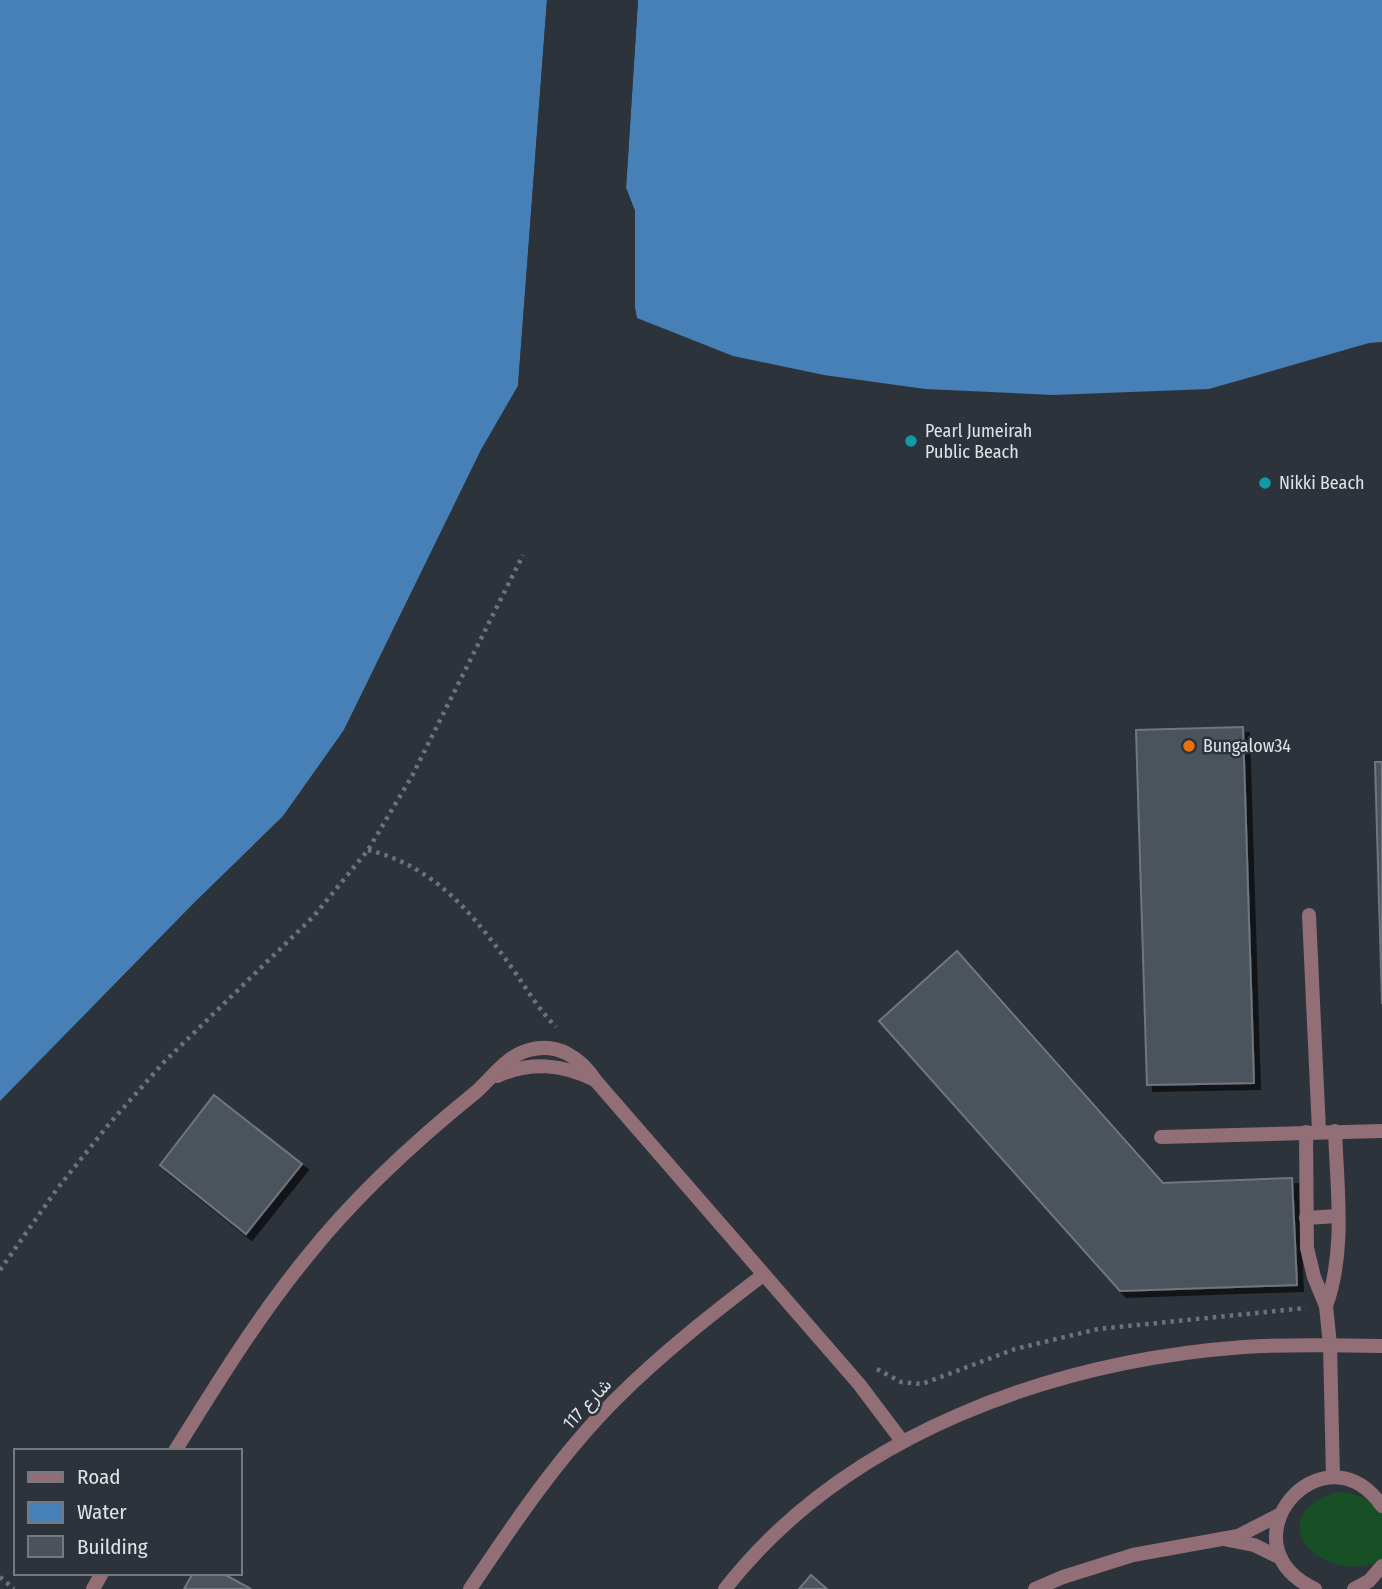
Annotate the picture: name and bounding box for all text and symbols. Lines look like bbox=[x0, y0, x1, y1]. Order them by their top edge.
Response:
place label: Pearl Jumeirah Public Beach bbox=[925, 420, 1032, 463]
marker: Pearl Jumeirah Public Beach bbox=[903, 433, 919, 449]
place label: Nikki Beach bbox=[1279, 472, 1365, 494]
marker: Nikki Beach bbox=[1257, 475, 1273, 491]
place label: Bungalow34 bbox=[1203, 735, 1291, 757]
marker: Bungalow34 bbox=[1181, 738, 1197, 754]
street label: شارع 117 bbox=[558, 1374, 617, 1435]
legend bbox=[14, 1449, 242, 1575]
text: Road bbox=[77, 1464, 121, 1490]
text: Water bbox=[77, 1499, 127, 1525]
text: Building bbox=[77, 1534, 148, 1560]

